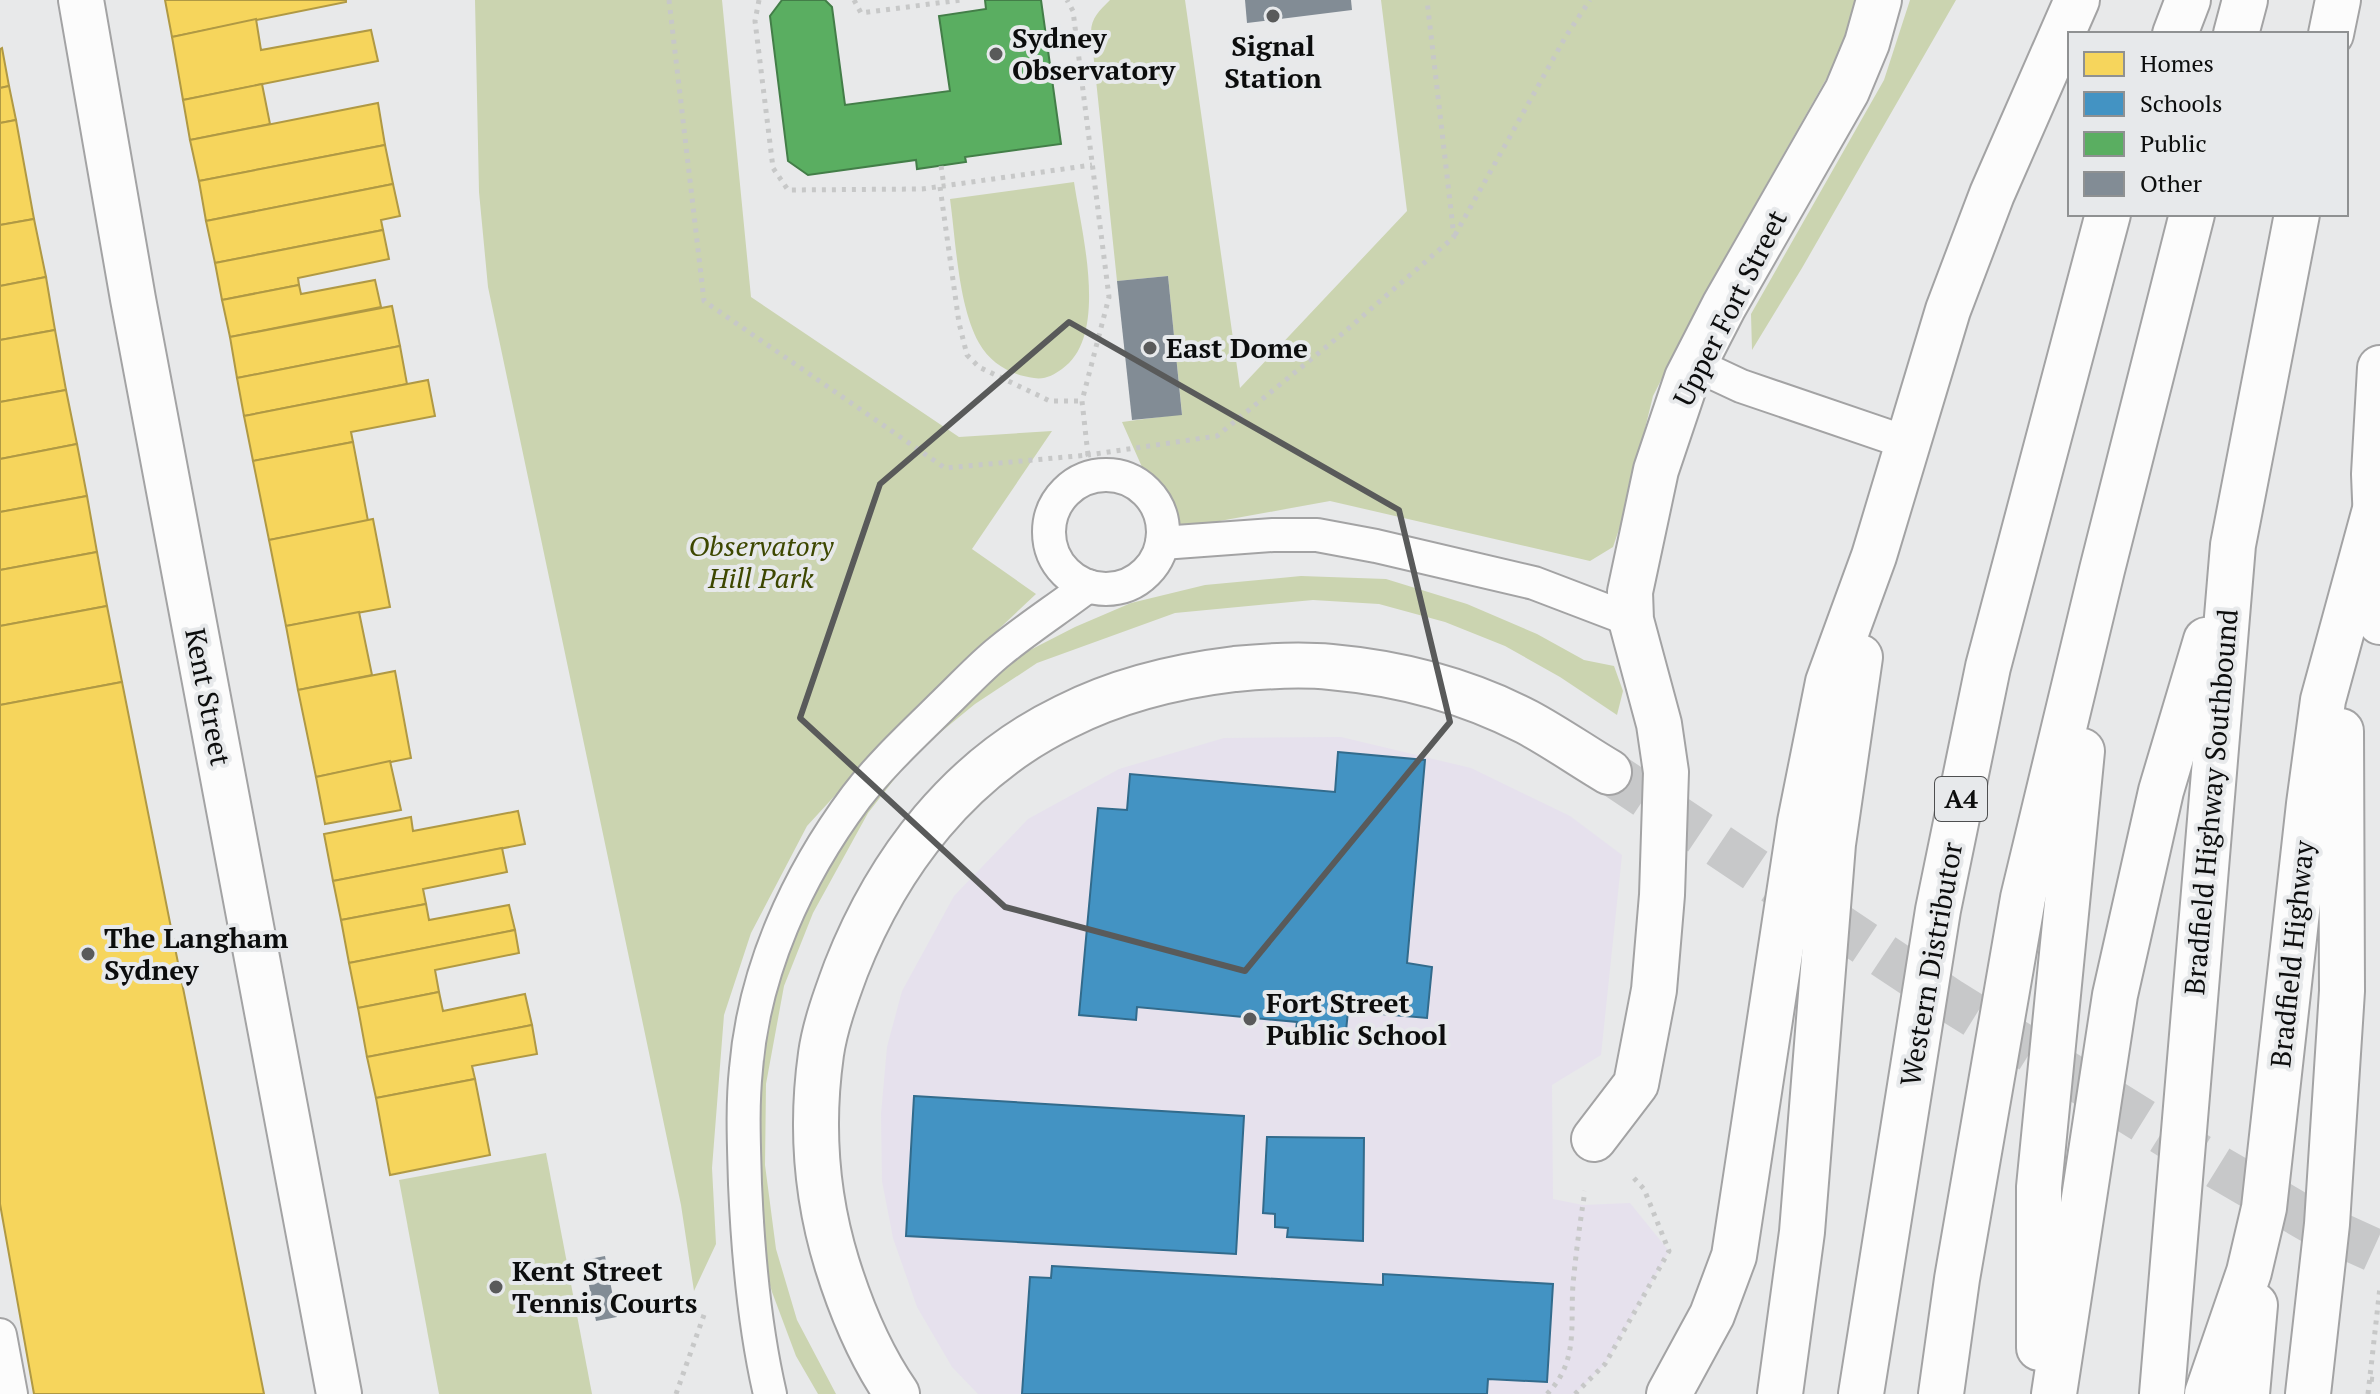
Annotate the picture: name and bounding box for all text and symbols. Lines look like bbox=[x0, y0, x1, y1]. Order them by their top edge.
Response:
marker: Signal Station bbox=[1264, 7, 1282, 25]
place label: Sydney Observatory bbox=[1012, 19, 1176, 88]
place label: Signal Station bbox=[1224, 27, 1322, 96]
legend bbox=[2068, 32, 2348, 216]
marker: Sydney Observatory bbox=[987, 45, 1005, 63]
text: Homes bbox=[2140, 47, 2214, 79]
text: Schools bbox=[2140, 87, 2222, 119]
text: Public bbox=[2140, 127, 2207, 159]
text: Other bbox=[2140, 167, 2203, 199]
street label: Upper Fort Street bbox=[1664, 203, 1795, 412]
place label: East Dome bbox=[1166, 329, 1308, 366]
marker: East Dome bbox=[1141, 339, 1159, 357]
park label: Observatory Hill Park bbox=[689, 527, 835, 596]
street label: Bradfield Highway Southbound bbox=[2175, 608, 2246, 996]
street label: Kent Street bbox=[177, 625, 240, 769]
road number: A4 bbox=[1935, 777, 1987, 821]
street label: Bradfield Highway bbox=[2261, 838, 2322, 1069]
street label: Western Distributor bbox=[1891, 839, 1970, 1089]
place label: The Langham Sydney bbox=[104, 919, 288, 988]
marker: The Langham Sydney bbox=[79, 945, 97, 963]
place label: Fort Street Public School bbox=[1266, 984, 1447, 1053]
marker: Fort Street Public School bbox=[1241, 1010, 1259, 1028]
place label: Kent Street Tennis Courts bbox=[512, 1252, 697, 1321]
marker: Kent Street Tennis Courts bbox=[487, 1278, 505, 1296]

